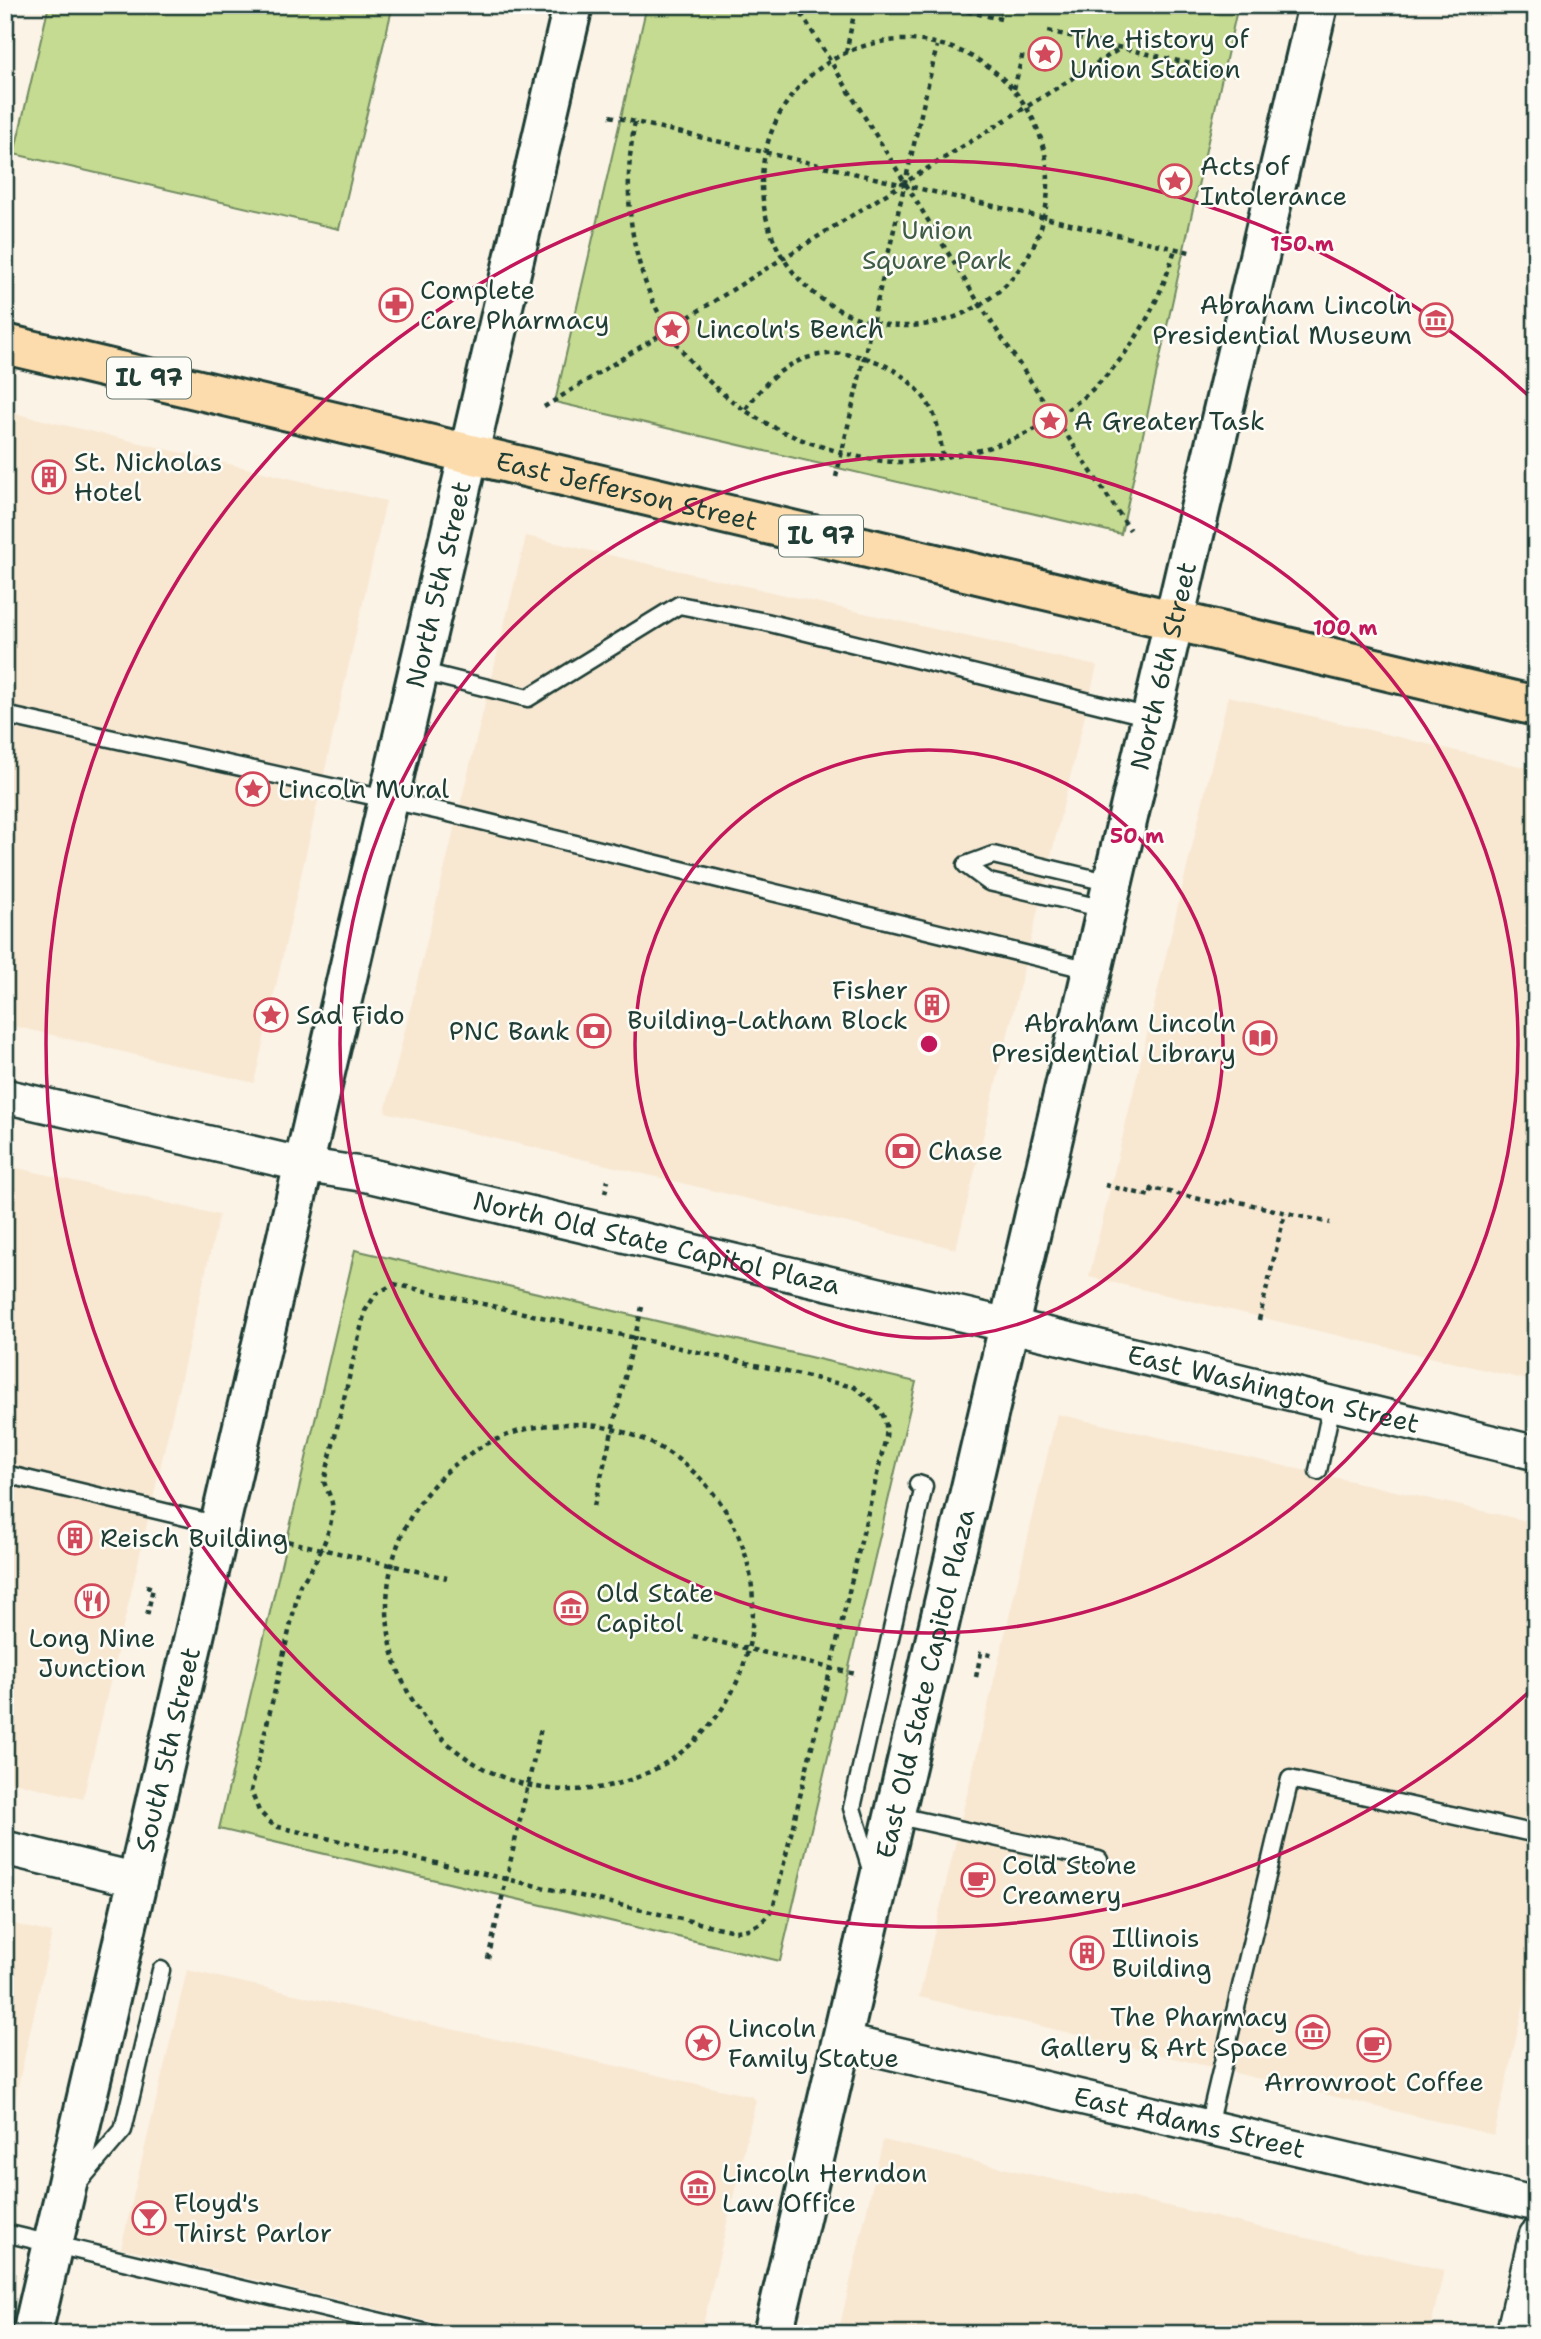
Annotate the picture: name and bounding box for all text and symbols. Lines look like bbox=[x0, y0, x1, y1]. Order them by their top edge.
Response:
place label: The History of Union Station bbox=[1070, 21, 1250, 86]
place icon: The History of Union Station bbox=[1026, 35, 1064, 73]
place label: Acts of Intolerance bbox=[1200, 148, 1347, 213]
place icon: Acts of Intolerance bbox=[1156, 162, 1194, 200]
park label: Union Square Park bbox=[862, 212, 1012, 277]
text: 150 m bbox=[1270, 230, 1334, 258]
place label: Complete Care Pharmacy bbox=[420, 272, 609, 337]
pharmacy icon: Complete Care Pharmacy bbox=[377, 286, 415, 324]
place label: Abraham Lincoln Presidential Museum bbox=[1152, 287, 1412, 352]
museum icon: Abraham Lincoln Presidential Museum bbox=[1417, 301, 1455, 339]
place icon: Lincoln's Bench bbox=[653, 310, 691, 348]
place label: Lincoln's Bench bbox=[696, 311, 884, 346]
road number: IL 97 bbox=[107, 358, 191, 398]
place icon: A Greater Task bbox=[1031, 402, 1069, 440]
place label: A Greater Task bbox=[1074, 403, 1265, 438]
street label: East Jefferson Street bbox=[493, 443, 761, 538]
place label: St. Nicholas Hotel bbox=[74, 444, 222, 509]
building icon: St. Nicholas Hotel bbox=[30, 458, 68, 496]
street label: North 5th Street bbox=[397, 478, 479, 691]
road number: IL 97 bbox=[779, 516, 863, 556]
street label: North 6th Street bbox=[1122, 558, 1204, 774]
text: 100 m bbox=[1313, 614, 1377, 642]
place icon: Lincoln Mural bbox=[234, 770, 272, 808]
place label: Lincoln Mural bbox=[278, 771, 449, 806]
text: 50 m bbox=[1110, 822, 1164, 850]
place label: Fisher Building-Latham Block bbox=[627, 972, 908, 1037]
building icon: Fisher Building-Latham Block bbox=[913, 986, 951, 1024]
place icon: Sad Fido bbox=[252, 996, 290, 1034]
place label: Sad Fido bbox=[296, 997, 405, 1032]
place label: Abraham Lincoln Presidential Library bbox=[991, 1005, 1236, 1070]
bank icon: PNC Bank bbox=[575, 1012, 613, 1050]
place label: PNC Bank bbox=[449, 1013, 570, 1048]
library icon: Abraham Lincoln Presidential Library bbox=[1241, 1019, 1279, 1057]
centre of rings bbox=[917, 1032, 941, 1056]
bank icon: Chase bbox=[884, 1132, 922, 1170]
place label: Chase bbox=[928, 1133, 1003, 1168]
street label: North Old State Capitol Plaza bbox=[470, 1182, 844, 1302]
street label: East Washington Street bbox=[1124, 1336, 1423, 1441]
street label: East Old State Capitol Plaza bbox=[867, 1505, 983, 1862]
building icon: Reisch Building bbox=[56, 1519, 94, 1557]
place label: Reisch Building bbox=[100, 1520, 288, 1555]
place label: Old State Capitol bbox=[596, 1575, 714, 1640]
restaurant icon: Long Nine Junction bbox=[73, 1582, 111, 1620]
museum icon: Old State Capitol bbox=[552, 1589, 590, 1627]
place label: Long Nine Junction bbox=[28, 1620, 156, 1685]
street label: South 5th Street bbox=[127, 1644, 208, 1855]
place label: Cold Stone Creamery bbox=[1002, 1847, 1137, 1912]
cafe icon: Cold Stone Creamery bbox=[959, 1861, 997, 1899]
place label: Illinois Building bbox=[1112, 1920, 1212, 1985]
building icon: Illinois Building bbox=[1068, 1934, 1106, 1972]
place label: The Pharmacy Gallery & Art Space bbox=[1040, 1999, 1288, 2064]
place label: Lincoln Family Statue bbox=[728, 2010, 899, 2075]
museum icon: The Pharmacy Gallery & Art Space bbox=[1294, 2013, 1332, 2051]
place icon: Lincoln Family Statue bbox=[684, 2024, 722, 2062]
cafe icon: Arrowroot Coffee bbox=[1355, 2026, 1393, 2064]
place label: Arrowroot Coffee bbox=[1264, 2064, 1484, 2099]
street label: East Adams Street bbox=[1070, 2078, 1309, 2166]
place label: Lincoln Herndon Law Office bbox=[722, 2155, 927, 2220]
museum icon: Lincoln Herndon Law Office bbox=[679, 2169, 717, 2207]
place label: Floyd's Thirst Parlor bbox=[174, 2185, 332, 2250]
bar icon: Floyd's Thirst Parlor bbox=[130, 2199, 168, 2237]

